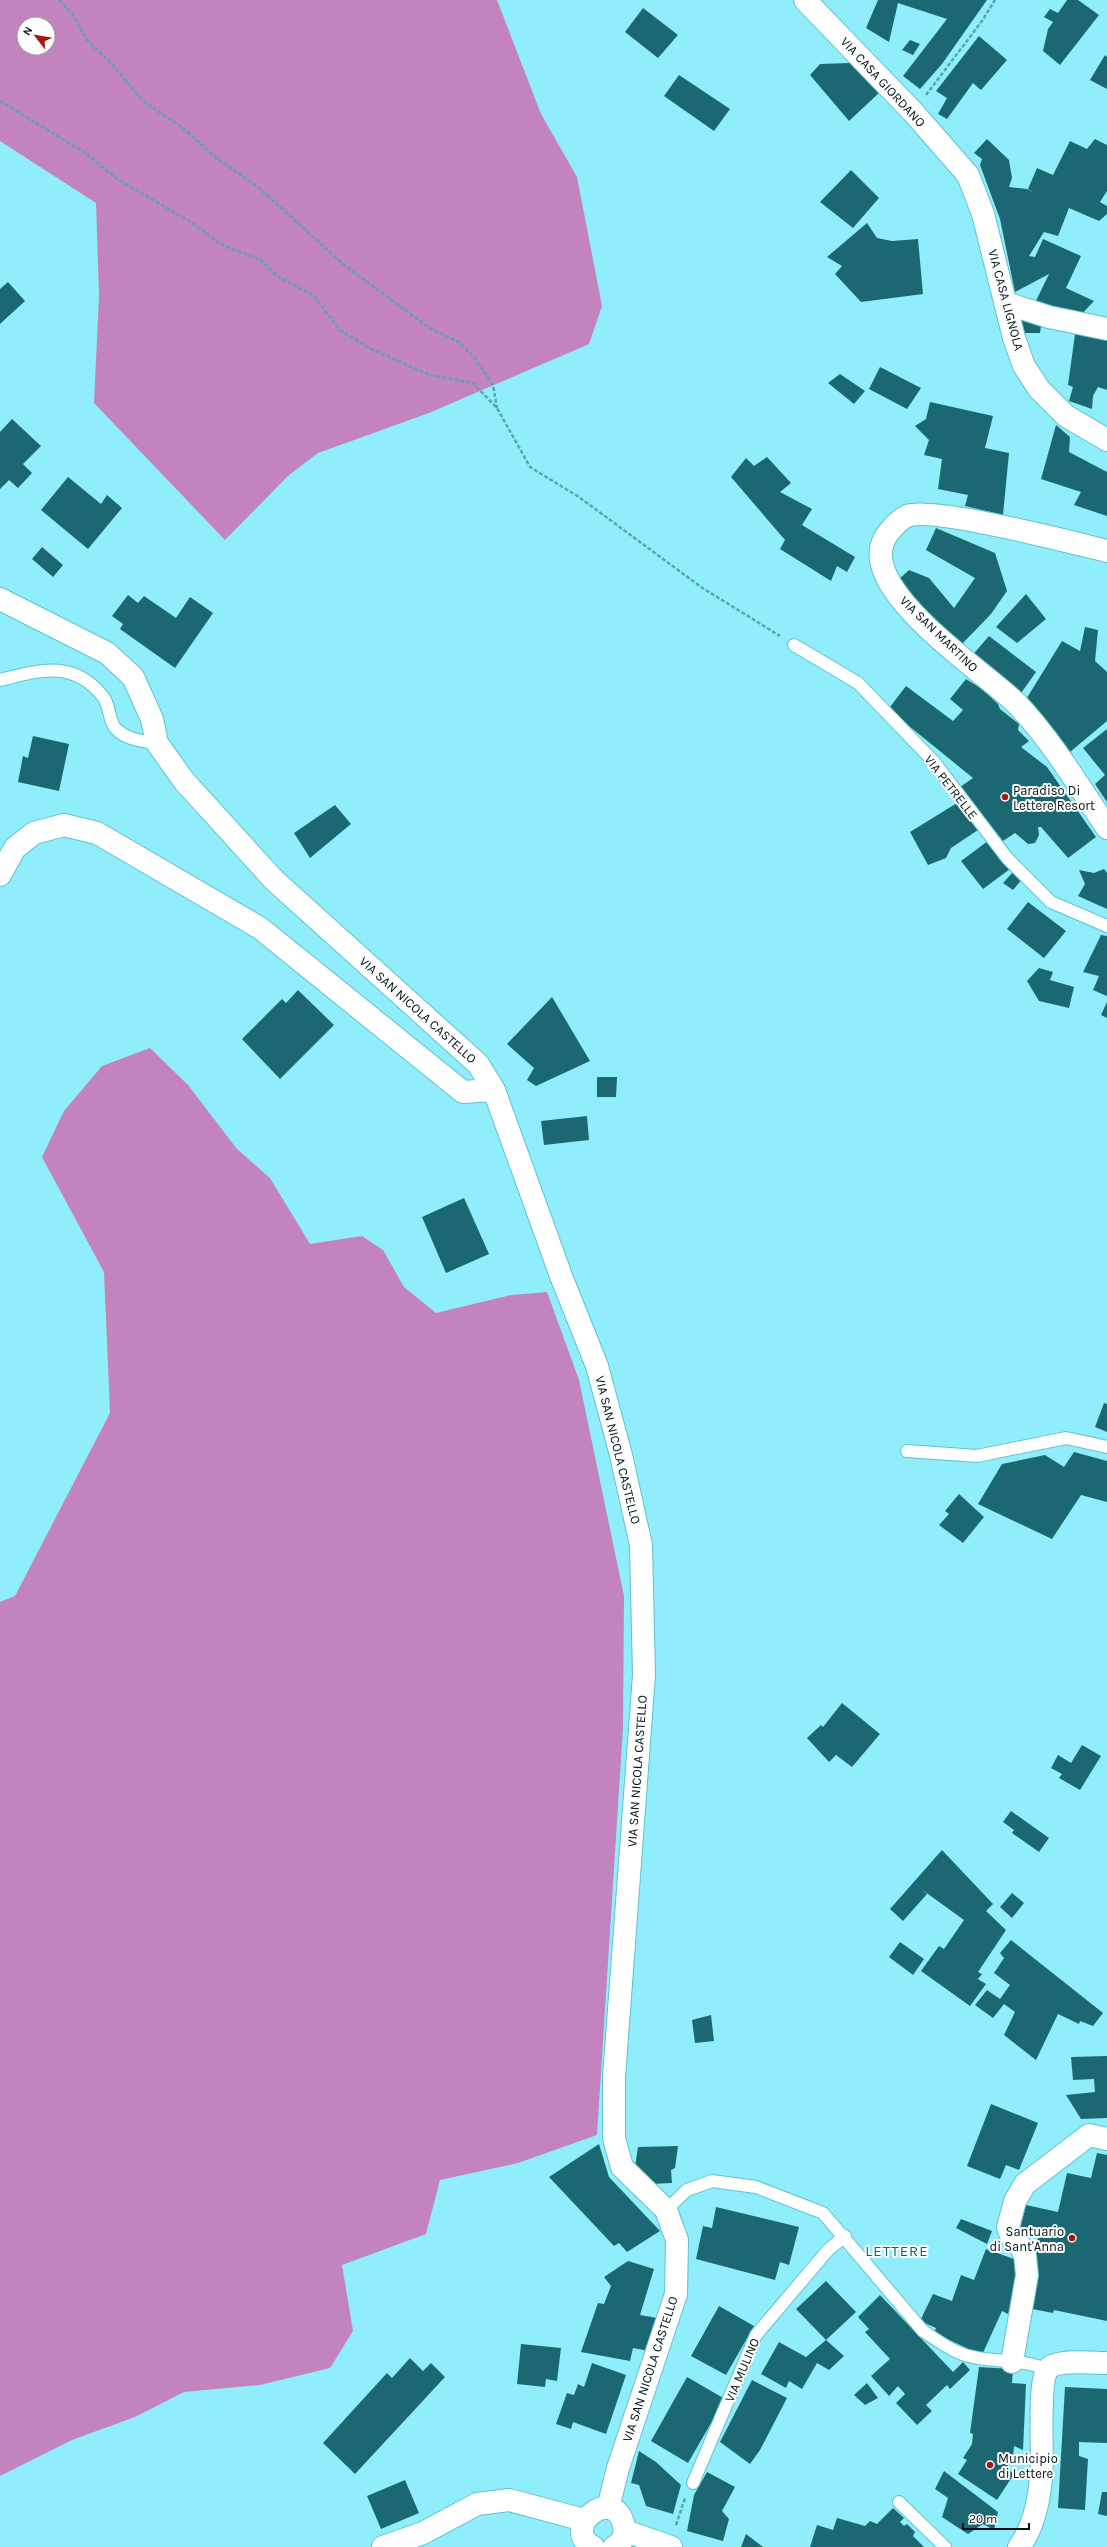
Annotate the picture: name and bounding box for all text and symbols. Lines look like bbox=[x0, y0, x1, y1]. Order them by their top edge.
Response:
north arrow bbox=[16, 16, 56, 56]
text: N bbox=[20, 24, 35, 38]
street label: VIA CASA GIORDANO bbox=[838, 34, 928, 130]
street label: VIA CASA LIGNOLA bbox=[985, 248, 1027, 353]
street label: VIA SAN MARTINO bbox=[897, 593, 981, 675]
street label: VIA PETRELLE bbox=[921, 752, 981, 822]
place label: Paradiso Di Lettere Resort bbox=[1013, 783, 1095, 813]
marker: Paradiso Di Lettere Resort bbox=[1000, 792, 1010, 802]
street label: VIA SAN NICOLA CASTELLO bbox=[357, 954, 479, 1066]
street label: VIA SAN NICOLA CASTELLO bbox=[592, 1374, 644, 1526]
street label: VIA SAN NICOLA CASTELLO bbox=[624, 1695, 650, 1847]
place label: Santuario di Sant'Anna bbox=[990, 2224, 1064, 2254]
marker: Santuario di Sant'Anna bbox=[1067, 2233, 1077, 2243]
district label: LETTERE bbox=[865, 2242, 929, 2260]
street label: VIA SAN NICOLA CASTELLO bbox=[619, 2294, 681, 2444]
street label: VIA MULINO bbox=[722, 2336, 762, 2404]
place label: Municipio di Lettere bbox=[998, 2451, 1058, 2481]
marker: Municipio di Lettere bbox=[985, 2460, 995, 2470]
scale bar bbox=[963, 2505, 1029, 2531]
text: 20 m bbox=[969, 2512, 997, 2526]

